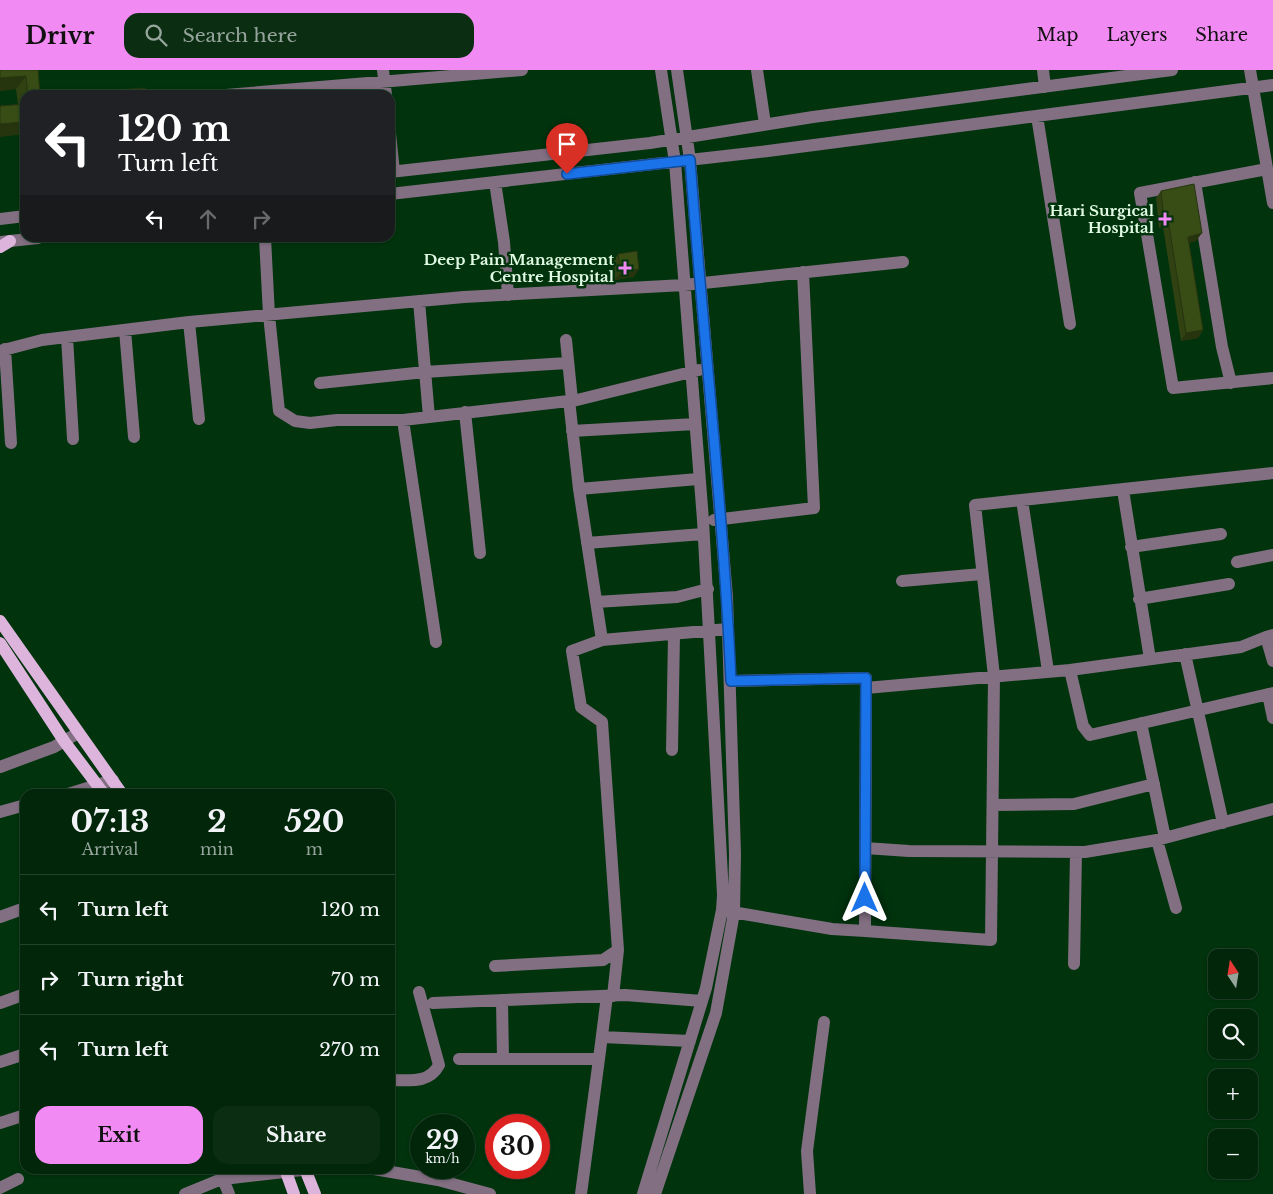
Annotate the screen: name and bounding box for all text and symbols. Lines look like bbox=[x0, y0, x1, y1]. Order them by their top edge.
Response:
search box bbox=[124, 13, 474, 58]
text: Drivr bbox=[25, 21, 94, 50]
icon: search bbox=[142, 21, 170, 49]
text: Search here bbox=[182, 24, 297, 47]
text: Map bbox=[1037, 24, 1078, 46]
text: Layers bbox=[1106, 24, 1167, 46]
text: Share bbox=[1195, 24, 1248, 46]
text: 120 m bbox=[118, 107, 231, 150]
icon: left bbox=[35, 110, 100, 175]
pin bbox=[546, 123, 588, 174]
icon: arrive bbox=[553, 130, 581, 158]
text: Turn left bbox=[118, 150, 218, 177]
place label: Hari Surgical Hospital bbox=[1049, 201, 1155, 237]
icon: left bbox=[141, 205, 169, 233]
icon: ahead bbox=[194, 205, 222, 233]
icon: right bbox=[247, 205, 275, 233]
marker: Hari Surgical Hospital bbox=[1158, 212, 1172, 226]
place label: Deep Pain Management Centre Hospital bbox=[424, 250, 615, 286]
marker: Deep Pain Management Centre Hospital bbox=[618, 261, 632, 275]
text: 07:13 bbox=[71, 803, 149, 840]
text: 2 bbox=[207, 803, 227, 840]
text: 520 bbox=[284, 803, 344, 840]
text: Arrival bbox=[82, 839, 138, 859]
text: min bbox=[200, 839, 234, 859]
text: m bbox=[306, 839, 323, 859]
position arrow bbox=[838, 871, 890, 923]
icon: left bbox=[35, 896, 63, 924]
text: Turn left bbox=[78, 898, 169, 921]
text: 120 m bbox=[320, 898, 380, 921]
north arrow bbox=[1208, 949, 1258, 999]
map controls bbox=[1208, 949, 1258, 1179]
icon: right bbox=[35, 966, 63, 994]
text: Turn right bbox=[78, 968, 184, 991]
text: 70 m bbox=[331, 968, 380, 991]
button: search bbox=[1208, 1009, 1258, 1059]
icon: left bbox=[35, 1036, 63, 1064]
text: Turn left bbox=[78, 1038, 169, 1061]
text: 270 m bbox=[319, 1038, 380, 1061]
button: + bbox=[1208, 1069, 1258, 1119]
button: Exit bbox=[35, 1106, 203, 1164]
button: Share bbox=[213, 1106, 380, 1164]
speed limit sign: 30 bbox=[485, 1114, 550, 1179]
text: 29 bbox=[426, 1125, 459, 1156]
button: − bbox=[1208, 1129, 1258, 1179]
text: km/h bbox=[425, 1151, 460, 1166]

